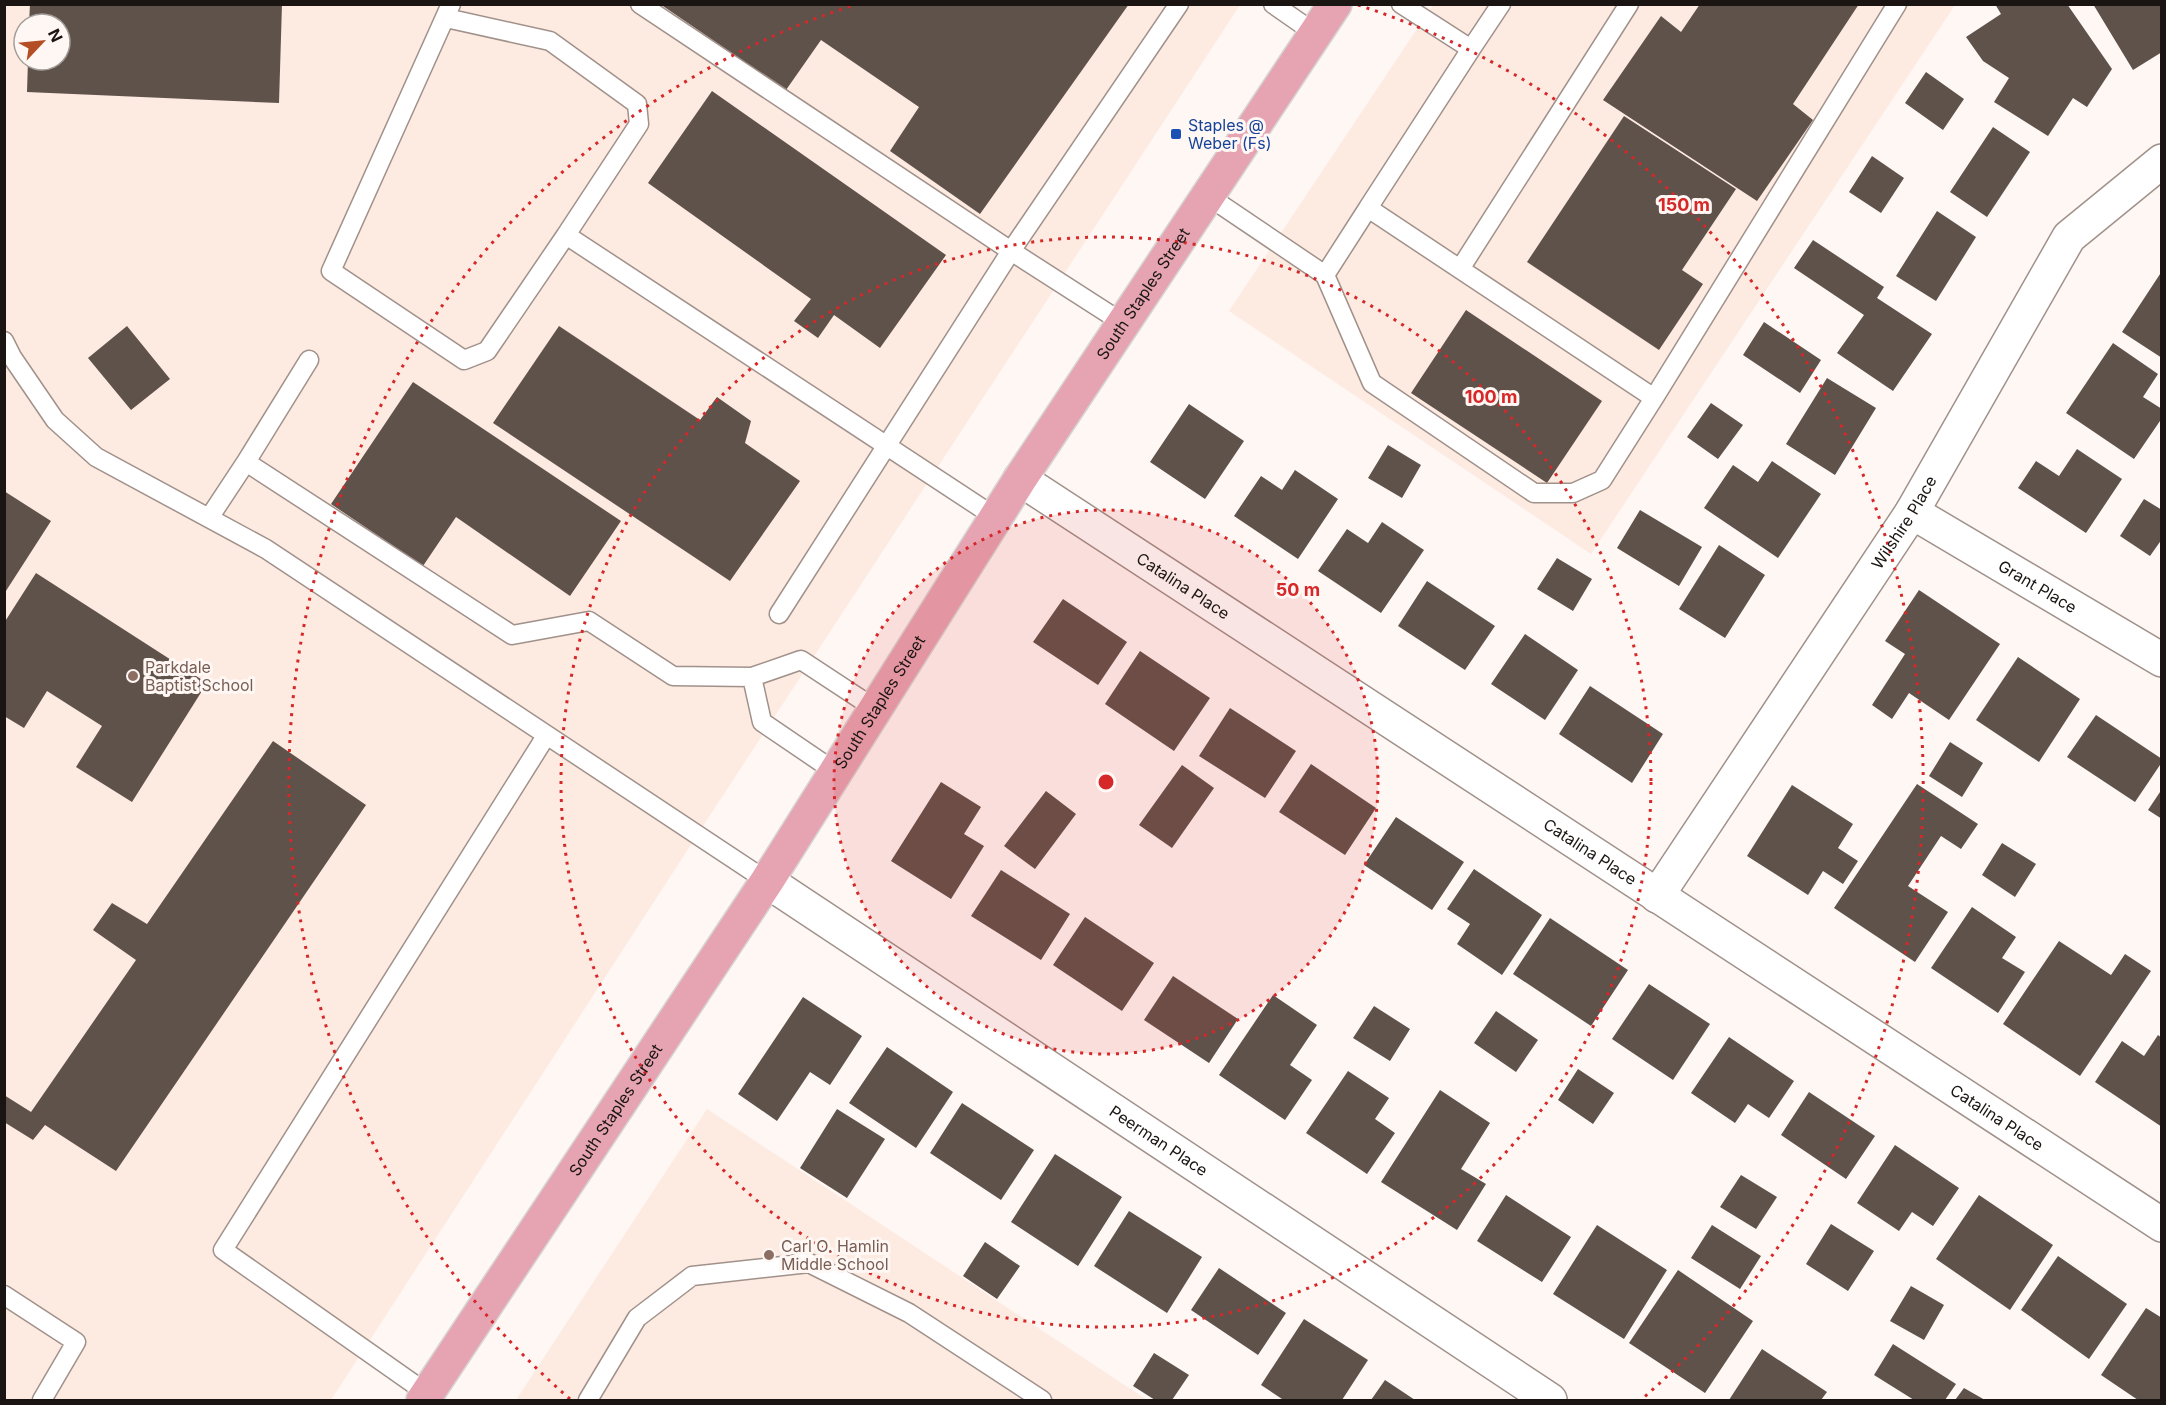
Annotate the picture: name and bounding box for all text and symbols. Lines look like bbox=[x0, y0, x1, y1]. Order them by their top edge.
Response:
north arrow bbox=[12, 12, 72, 72]
text: N bbox=[44, 26, 67, 45]
place label: Staples @ Weber (Fs) bbox=[1188, 115, 1272, 153]
marker: Staples @ Weber (Fs) bbox=[1169, 127, 1183, 141]
text: 150 m bbox=[1658, 194, 1710, 215]
street label: South Staples Street bbox=[1092, 224, 1194, 363]
text: 100 m bbox=[1465, 386, 1517, 407]
street label: Wilshire Place bbox=[1867, 472, 1941, 573]
street label: Catalina Place bbox=[1133, 548, 1234, 623]
street label: Grant Place bbox=[1995, 555, 2080, 617]
text: 50 m bbox=[1276, 579, 1320, 600]
street label: South Staples Street bbox=[830, 632, 929, 773]
place label: Parkdale Baptist School bbox=[145, 657, 253, 695]
marker: Parkdale Baptist School bbox=[126, 669, 140, 683]
centre of rings bbox=[1096, 772, 1116, 792]
street label: Catalina Place bbox=[1540, 814, 1640, 889]
street label: South Staples Street bbox=[564, 1040, 666, 1180]
street label: Catalina Place bbox=[1947, 1080, 2047, 1155]
street label: Peerman Place bbox=[1106, 1101, 1212, 1180]
place label: Carl O. Hamlin Middle School bbox=[781, 1236, 889, 1274]
marker: Carl O. Hamlin Middle School bbox=[762, 1248, 776, 1262]

